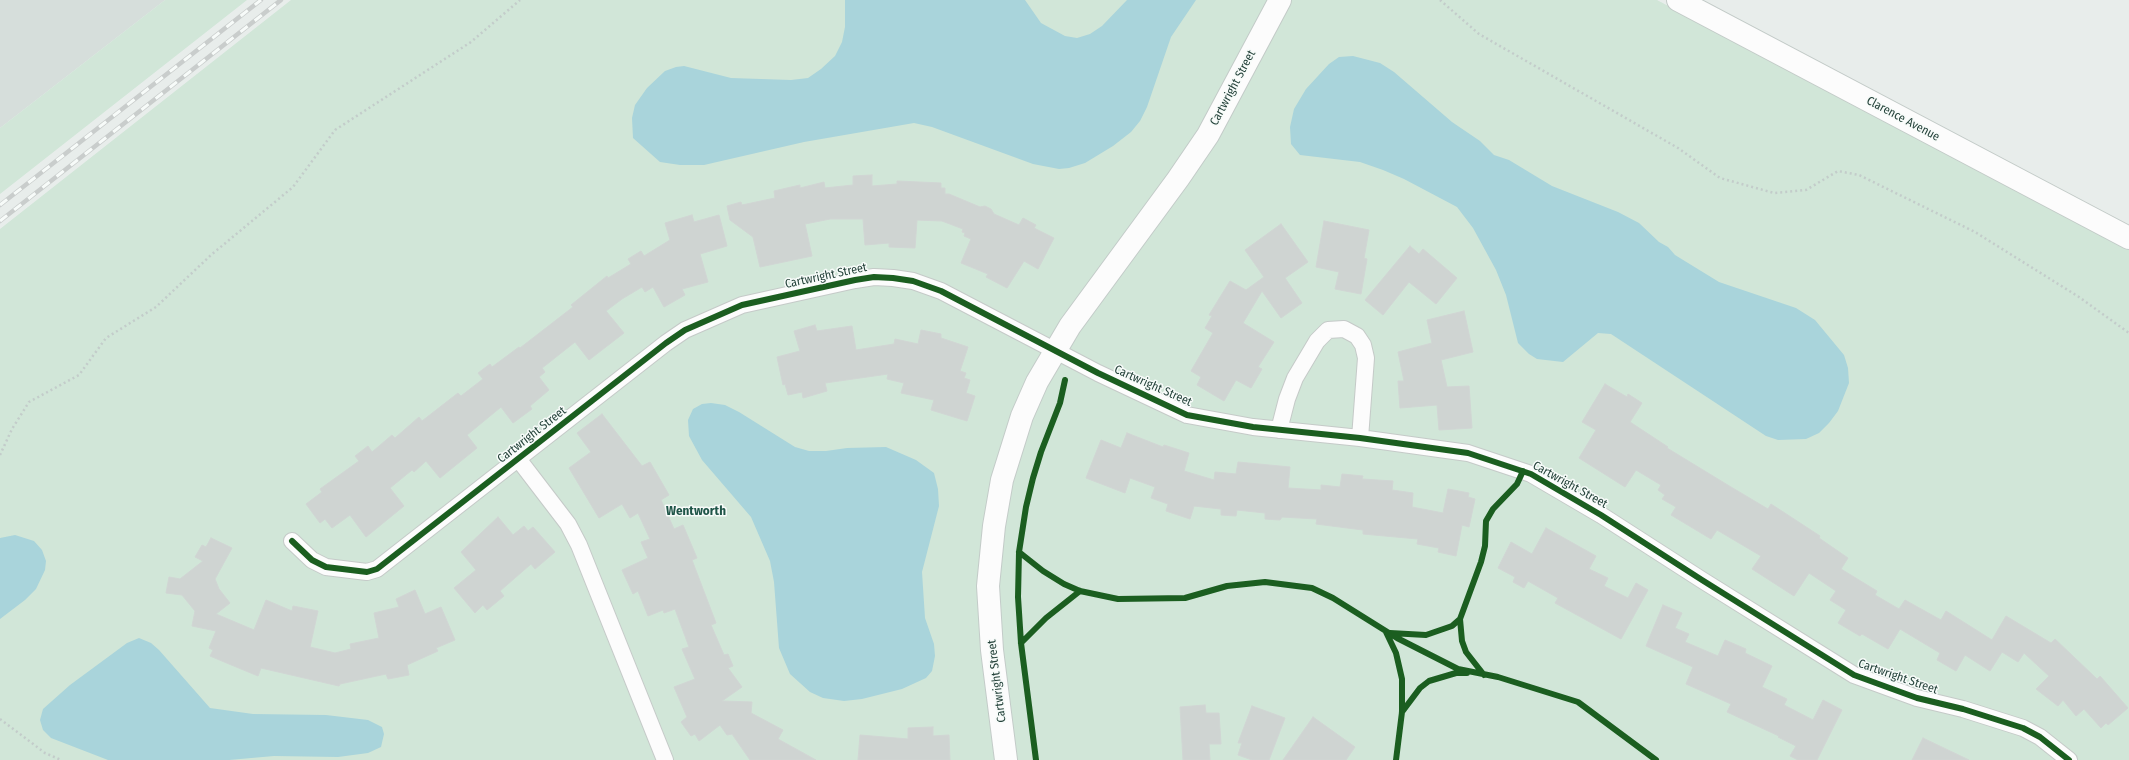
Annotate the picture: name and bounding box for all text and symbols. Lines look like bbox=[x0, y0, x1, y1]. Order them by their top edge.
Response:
street label: Cartwright Street bbox=[1207, 48, 1259, 128]
street label: Clarence Avenue bbox=[1864, 94, 1942, 144]
street label: Cartwright Street bbox=[784, 260, 868, 292]
street label: Cartwright Street bbox=[1112, 362, 1194, 410]
street label: Cartwright Street bbox=[495, 404, 569, 466]
street label: Cartwright Street bbox=[1530, 459, 1610, 511]
district label: Wentworth bbox=[666, 503, 726, 519]
street label: Cartwright Street bbox=[985, 639, 1009, 723]
street label: Cartwright Street bbox=[1856, 657, 1940, 697]

